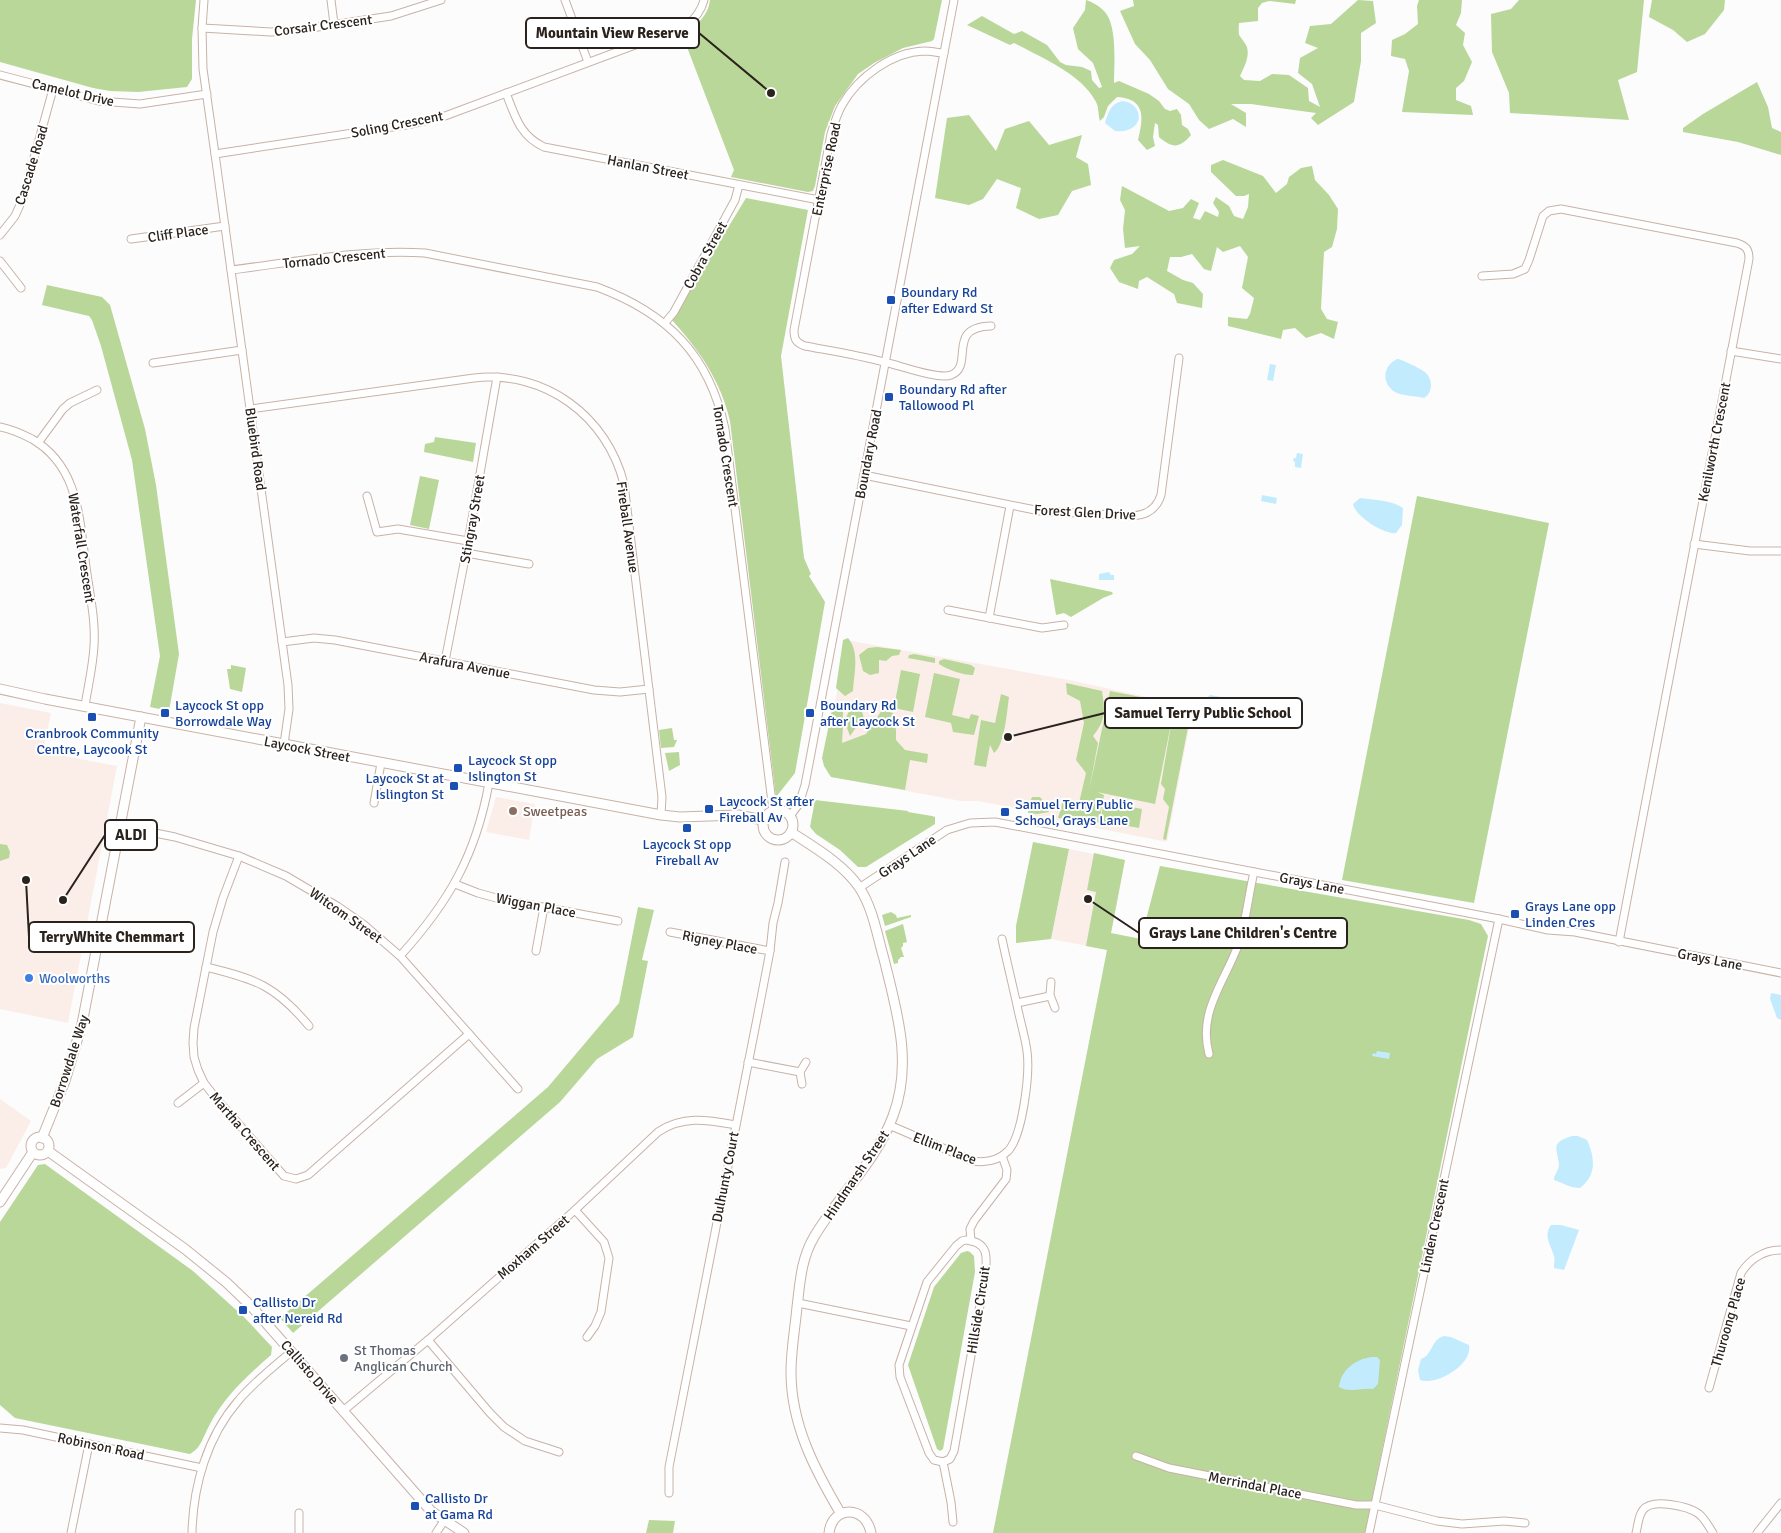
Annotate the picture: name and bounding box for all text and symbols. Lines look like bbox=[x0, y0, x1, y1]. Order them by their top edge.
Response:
street label: Corsair Crescent bbox=[273, 11, 373, 40]
callout: Mountain View Reserve bbox=[526, 18, 699, 48]
text: Mountain View Reserve bbox=[535, 24, 689, 42]
street label: Camelot Drive bbox=[30, 75, 116, 110]
street label: Soling Crescent bbox=[350, 107, 445, 142]
street label: Enterprise Road bbox=[808, 121, 845, 217]
street label: Cascade Road bbox=[11, 123, 52, 207]
street label: Hanlan Street bbox=[606, 151, 690, 184]
street label: Cobra Street bbox=[680, 218, 731, 292]
street label: Cliff Place bbox=[147, 221, 209, 246]
street label: Tornado Crescent bbox=[282, 245, 386, 272]
place label: Boundary Rd after Edward St bbox=[901, 284, 993, 317]
marker: Boundary Rd after Edward St bbox=[885, 294, 897, 306]
place label: Boundary Rd after Tallowood Pl bbox=[899, 381, 1008, 414]
street label: Kenilworth Crescent bbox=[1695, 381, 1734, 503]
marker: Boundary Rd after Tallowood Pl bbox=[883, 391, 895, 403]
street label: Tornado Crescent bbox=[709, 404, 742, 508]
street label: Bluebird Road bbox=[241, 406, 270, 492]
street label: Boundary Road bbox=[851, 408, 885, 500]
street label: Stingray Street bbox=[456, 473, 489, 565]
street label: Fireball Avenue bbox=[613, 480, 642, 574]
street label: Waterfall Crescent bbox=[64, 492, 99, 604]
street label: Forest Glen Drive bbox=[1034, 501, 1136, 524]
street label: Arafura Avenue bbox=[418, 648, 512, 683]
place label: Laycock St opp Borrowdale Way bbox=[175, 697, 272, 730]
place label: Boundary Rd after Laycock St bbox=[820, 697, 915, 730]
callout: Samuel Terry Public School bbox=[1105, 698, 1302, 728]
text: Samuel Terry Public School bbox=[1114, 704, 1292, 722]
marker: Laycock St opp Borrowdale Way bbox=[159, 707, 171, 719]
marker: Boundary Rd after Laycock St bbox=[804, 707, 816, 719]
marker: Cranbrook Community Centre, Laycook St bbox=[86, 711, 98, 723]
place label: Cranbrook Community Centre, Laycook St bbox=[25, 725, 159, 758]
street label: Laycock Street bbox=[262, 733, 352, 766]
place label: Laycock St opp Islington St bbox=[468, 752, 557, 785]
marker: Laycock St opp Islington St bbox=[452, 762, 464, 774]
place label: Laycock St at Islington St bbox=[365, 770, 444, 803]
marker: Laycock St at Islington St bbox=[448, 780, 460, 792]
place label: Laycock St after Fireball Av bbox=[719, 793, 815, 826]
place label: Samuel Terry Public School, Grays Lane bbox=[1015, 796, 1134, 829]
place label: Sweetpeas bbox=[523, 803, 587, 820]
marker: Laycock St after Fireball Av bbox=[703, 803, 715, 815]
marker: Sweetpeas bbox=[507, 805, 519, 817]
marker: Samuel Terry Public School, Grays Lane bbox=[999, 806, 1011, 818]
callout: ALDI bbox=[105, 820, 157, 850]
marker: Laycock St opp Fireball Av bbox=[681, 822, 693, 834]
text: ALDI bbox=[115, 826, 147, 844]
street label: Grays Lane bbox=[875, 831, 939, 882]
place label: Laycock St opp Fireball Av bbox=[643, 836, 731, 869]
street label: Grays Lane bbox=[1278, 869, 1346, 898]
street label: Witcom Street bbox=[306, 884, 385, 947]
street label: Wiggan Place bbox=[495, 889, 577, 922]
place label: Grays Lane opp Linden Cres bbox=[1525, 898, 1616, 931]
marker: Grays Lane opp Linden Cres bbox=[1509, 908, 1521, 920]
callout: Grays Lane Children's Centre bbox=[1139, 918, 1347, 948]
callout: TerryWhite Chemmart bbox=[29, 922, 194, 952]
text: Grays Lane Children's Centre bbox=[1149, 924, 1337, 942]
street label: Rigney Place bbox=[681, 927, 759, 958]
text: TerryWhite Chemmart bbox=[40, 928, 185, 946]
street label: Grays Lane bbox=[1676, 945, 1744, 974]
place label: Woolworths bbox=[39, 970, 110, 987]
marker: Woolworths bbox=[23, 972, 35, 984]
street label: Borrowdale Way bbox=[46, 1012, 93, 1110]
street label: Martha Crescent bbox=[206, 1088, 284, 1174]
street label: Hindmarsh Street bbox=[820, 1127, 893, 1224]
street label: Ellim Place bbox=[911, 1129, 979, 1168]
street label: Dulhunty Court bbox=[708, 1130, 743, 1224]
street label: Linden Crescent bbox=[1416, 1177, 1453, 1275]
street label: Moxham Street bbox=[494, 1211, 573, 1283]
street label: Hillside Circuit bbox=[963, 1265, 994, 1355]
street label: Thuroong Place bbox=[1708, 1275, 1749, 1369]
place label: Callisto Dr after Nereid Rd bbox=[253, 1294, 343, 1327]
marker: Callisto Dr after Nereid Rd bbox=[237, 1304, 249, 1316]
street label: Callisto Drive bbox=[277, 1337, 342, 1408]
place label: St Thomas Anglican Church bbox=[354, 1342, 453, 1375]
marker: St Thomas Anglican Church bbox=[338, 1352, 350, 1364]
street label: Robinson Road bbox=[56, 1429, 146, 1464]
street label: Merrindal Place bbox=[1207, 1468, 1303, 1503]
place label: Callisto Dr at Gama Rd bbox=[425, 1490, 493, 1523]
marker: Callisto Dr at Gama Rd bbox=[409, 1500, 421, 1512]

